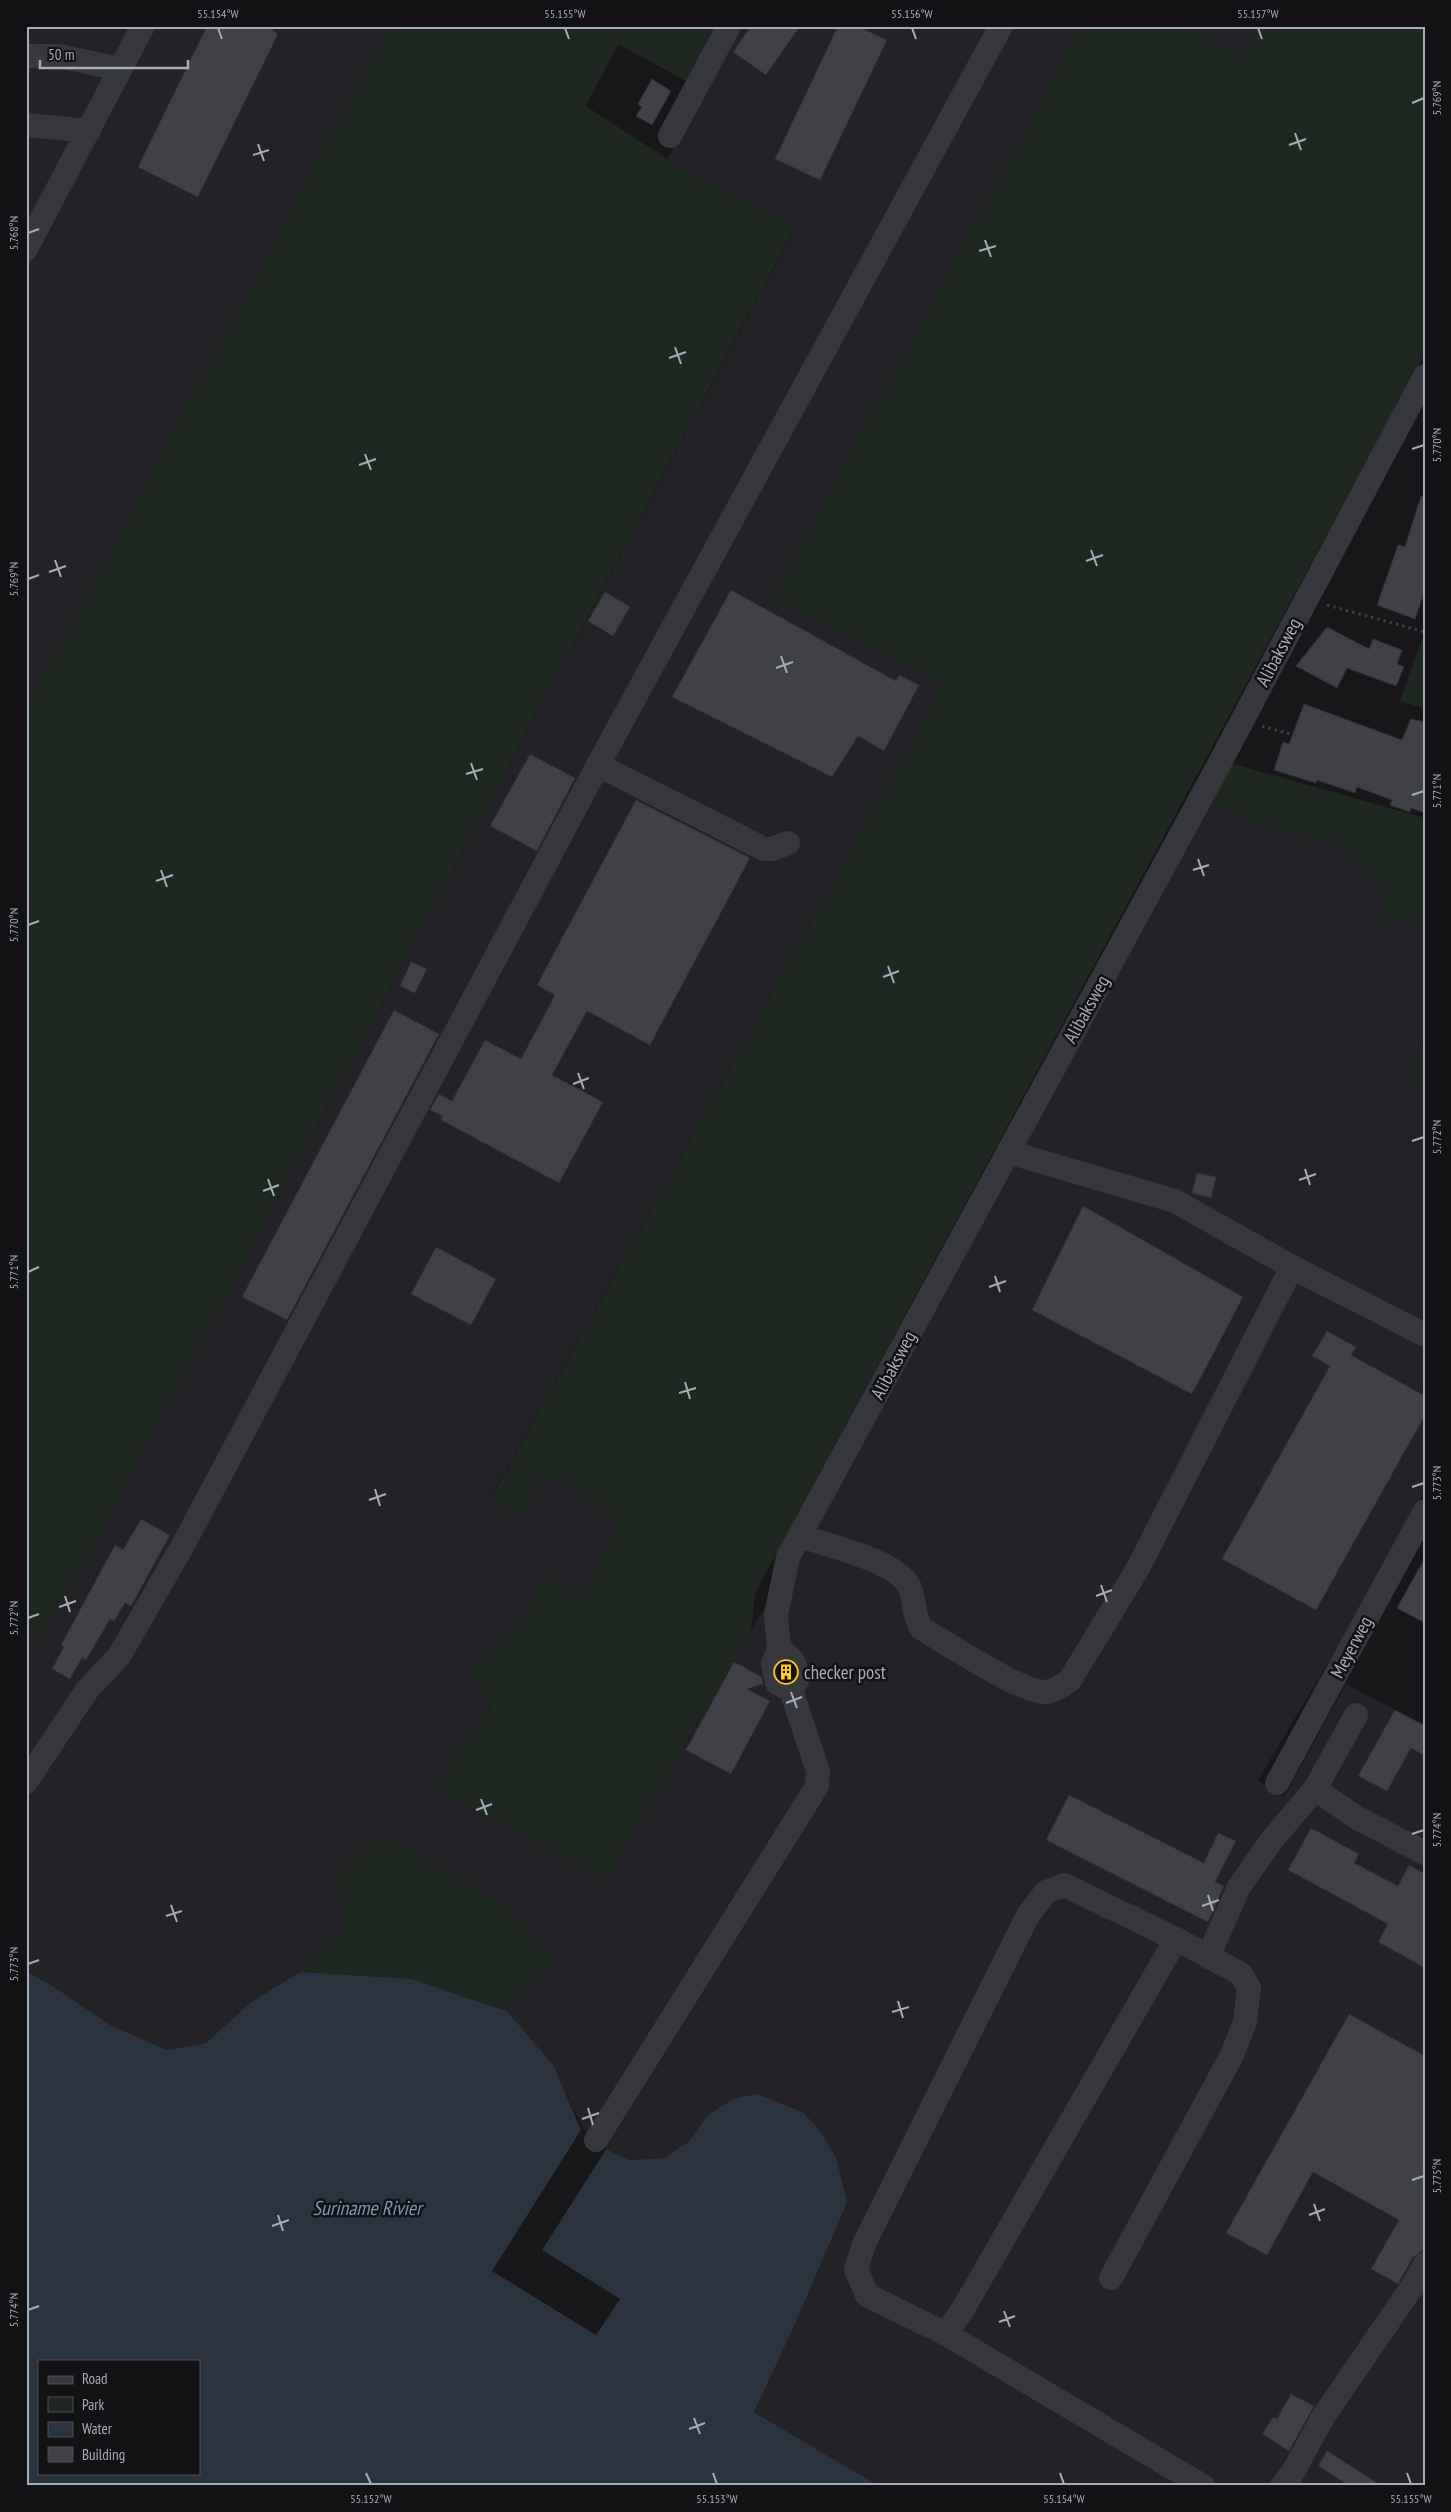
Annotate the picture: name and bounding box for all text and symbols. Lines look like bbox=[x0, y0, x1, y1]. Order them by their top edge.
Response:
text: 55.154°W bbox=[197, 6, 239, 21]
text: 55.155°W bbox=[544, 6, 586, 21]
text: 55.156°W bbox=[891, 6, 933, 21]
text: 55.157°W bbox=[1237, 6, 1279, 21]
scale bar bbox=[40, 38, 188, 70]
text: 50 m bbox=[48, 45, 74, 64]
text: 5.769°N bbox=[1429, 81, 1444, 115]
text: 5.768°N bbox=[6, 216, 21, 250]
text: 5.770°N bbox=[1429, 428, 1444, 462]
text: 5.769°N bbox=[6, 562, 21, 596]
street label: Alibaksweg bbox=[1250, 614, 1306, 690]
text: 5.771°N bbox=[1429, 774, 1444, 808]
text: 5.770°N bbox=[6, 908, 21, 942]
street label: Alibaksweg bbox=[1058, 971, 1114, 1047]
text: 5.772°N bbox=[1429, 1120, 1444, 1154]
text: 5.771°N bbox=[6, 1255, 21, 1289]
street label: Alibaksweg bbox=[865, 1327, 921, 1403]
text: 5.773°N bbox=[1429, 1466, 1444, 1500]
text: 5.772°N bbox=[6, 1601, 21, 1635]
street label: Meyerweg bbox=[1325, 1612, 1377, 1682]
building icon: checker post bbox=[773, 1659, 799, 1685]
place label: checker post bbox=[804, 1660, 887, 1684]
text: 5.774°N bbox=[1429, 1813, 1444, 1847]
text: 5.773°N bbox=[6, 1947, 21, 1981]
text: 5.775°N bbox=[1429, 2159, 1444, 2193]
water label: Suriname Rivier bbox=[312, 2195, 424, 2221]
text: 5.774°N bbox=[6, 2293, 21, 2327]
legend bbox=[38, 2360, 200, 2474]
text: Road bbox=[82, 2369, 108, 2388]
text: Park bbox=[82, 2395, 104, 2414]
text: Water bbox=[82, 2419, 113, 2438]
text: Building bbox=[82, 2445, 125, 2464]
text: 55.152°W bbox=[350, 2491, 392, 2506]
text: 55.153°W bbox=[696, 2491, 738, 2506]
text: 55.154°W bbox=[1043, 2491, 1085, 2506]
text: 55.155°W bbox=[1390, 2491, 1432, 2506]

